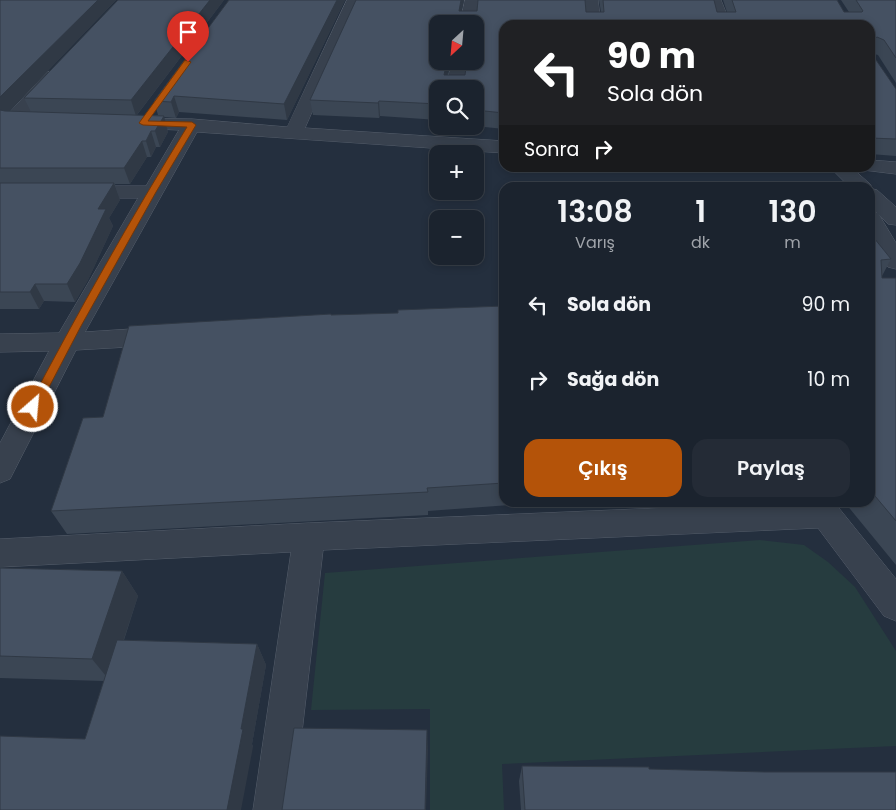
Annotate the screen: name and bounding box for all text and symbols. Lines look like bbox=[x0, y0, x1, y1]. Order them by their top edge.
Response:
pin bbox=[167, 11, 209, 62]
north arrow bbox=[429, 15, 484, 70]
map controls bbox=[429, 15, 484, 265]
icon: arrive bbox=[174, 18, 202, 46]
text: 90 m bbox=[607, 31, 696, 80]
icon: left bbox=[524, 40, 589, 105]
text: Sola dön bbox=[607, 78, 703, 109]
button: search bbox=[429, 80, 484, 135]
icon: right bbox=[589, 135, 617, 163]
text: Sonra bbox=[524, 136, 579, 163]
button: + bbox=[429, 145, 484, 200]
text: 13:08 bbox=[557, 190, 633, 233]
text: 1 bbox=[695, 190, 706, 233]
text: 130 bbox=[768, 190, 817, 233]
button: − bbox=[429, 210, 484, 265]
text: Varış bbox=[575, 231, 615, 254]
text: dk bbox=[691, 231, 710, 254]
text: m bbox=[784, 231, 801, 254]
icon: left bbox=[524, 291, 552, 319]
text: Sola dön bbox=[567, 291, 651, 318]
text: 90 m bbox=[801, 291, 850, 318]
icon: right bbox=[524, 366, 552, 394]
text: Sağa dön bbox=[567, 366, 659, 393]
text: 10 m bbox=[807, 366, 850, 393]
position arrow bbox=[6, 380, 58, 432]
button: Çıkış bbox=[524, 439, 682, 497]
button: Paylaş bbox=[692, 439, 850, 497]

